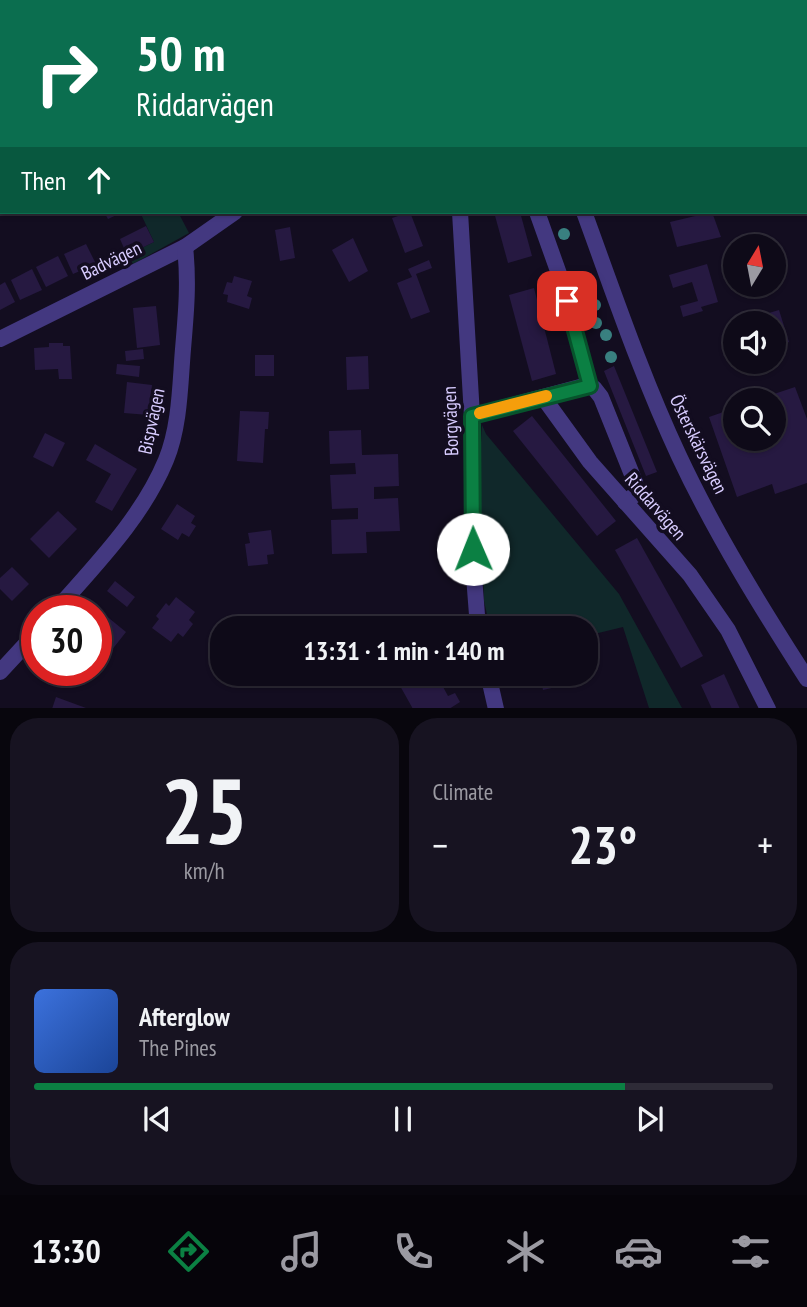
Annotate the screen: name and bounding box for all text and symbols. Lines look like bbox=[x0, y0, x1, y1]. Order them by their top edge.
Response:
text: 50 m bbox=[136, 21, 225, 85]
icon: right bbox=[21, 28, 112, 119]
text: Riddarvägen bbox=[136, 83, 274, 125]
icon: ahead bbox=[80, 161, 118, 199]
text: Then bbox=[21, 164, 66, 197]
north arrow bbox=[723, 234, 786, 298]
map controls bbox=[723, 234, 786, 451]
street label: Badvägen bbox=[77, 235, 145, 285]
pin bbox=[537, 271, 597, 331]
icon: arrive bbox=[548, 282, 586, 320]
button: sound bbox=[723, 311, 786, 374]
street label: Bispvägen bbox=[132, 386, 170, 456]
street label: Borgvägen bbox=[437, 386, 463, 456]
button: search bbox=[723, 388, 786, 451]
street label: Österskärsvägen bbox=[665, 390, 733, 498]
street label: Riddarvägen bbox=[620, 467, 692, 545]
position arrow bbox=[436, 512, 510, 586]
speed limit sign: 30 bbox=[21, 595, 112, 686]
text: 13:31 · 1 min · 140 m bbox=[304, 634, 504, 667]
text: 25 bbox=[161, 751, 248, 869]
text: Climate bbox=[433, 777, 493, 806]
text: 23° bbox=[568, 811, 637, 878]
text: − bbox=[433, 820, 448, 869]
text: + bbox=[757, 820, 773, 869]
text: km/h bbox=[184, 856, 225, 885]
text: Afterglow bbox=[139, 1000, 230, 1033]
text: The Pines bbox=[139, 1033, 217, 1062]
icon: previous bbox=[138, 1100, 176, 1138]
icon: pause bbox=[384, 1100, 422, 1138]
icon: next bbox=[631, 1100, 669, 1138]
icon: directions bbox=[164, 1227, 213, 1276]
icon: music bbox=[277, 1227, 326, 1276]
icon: phone bbox=[389, 1227, 438, 1276]
icon: climate bbox=[501, 1227, 550, 1276]
icon: car bbox=[614, 1227, 663, 1276]
icon: filters bbox=[726, 1227, 775, 1276]
text: 13:30 bbox=[32, 1230, 101, 1272]

